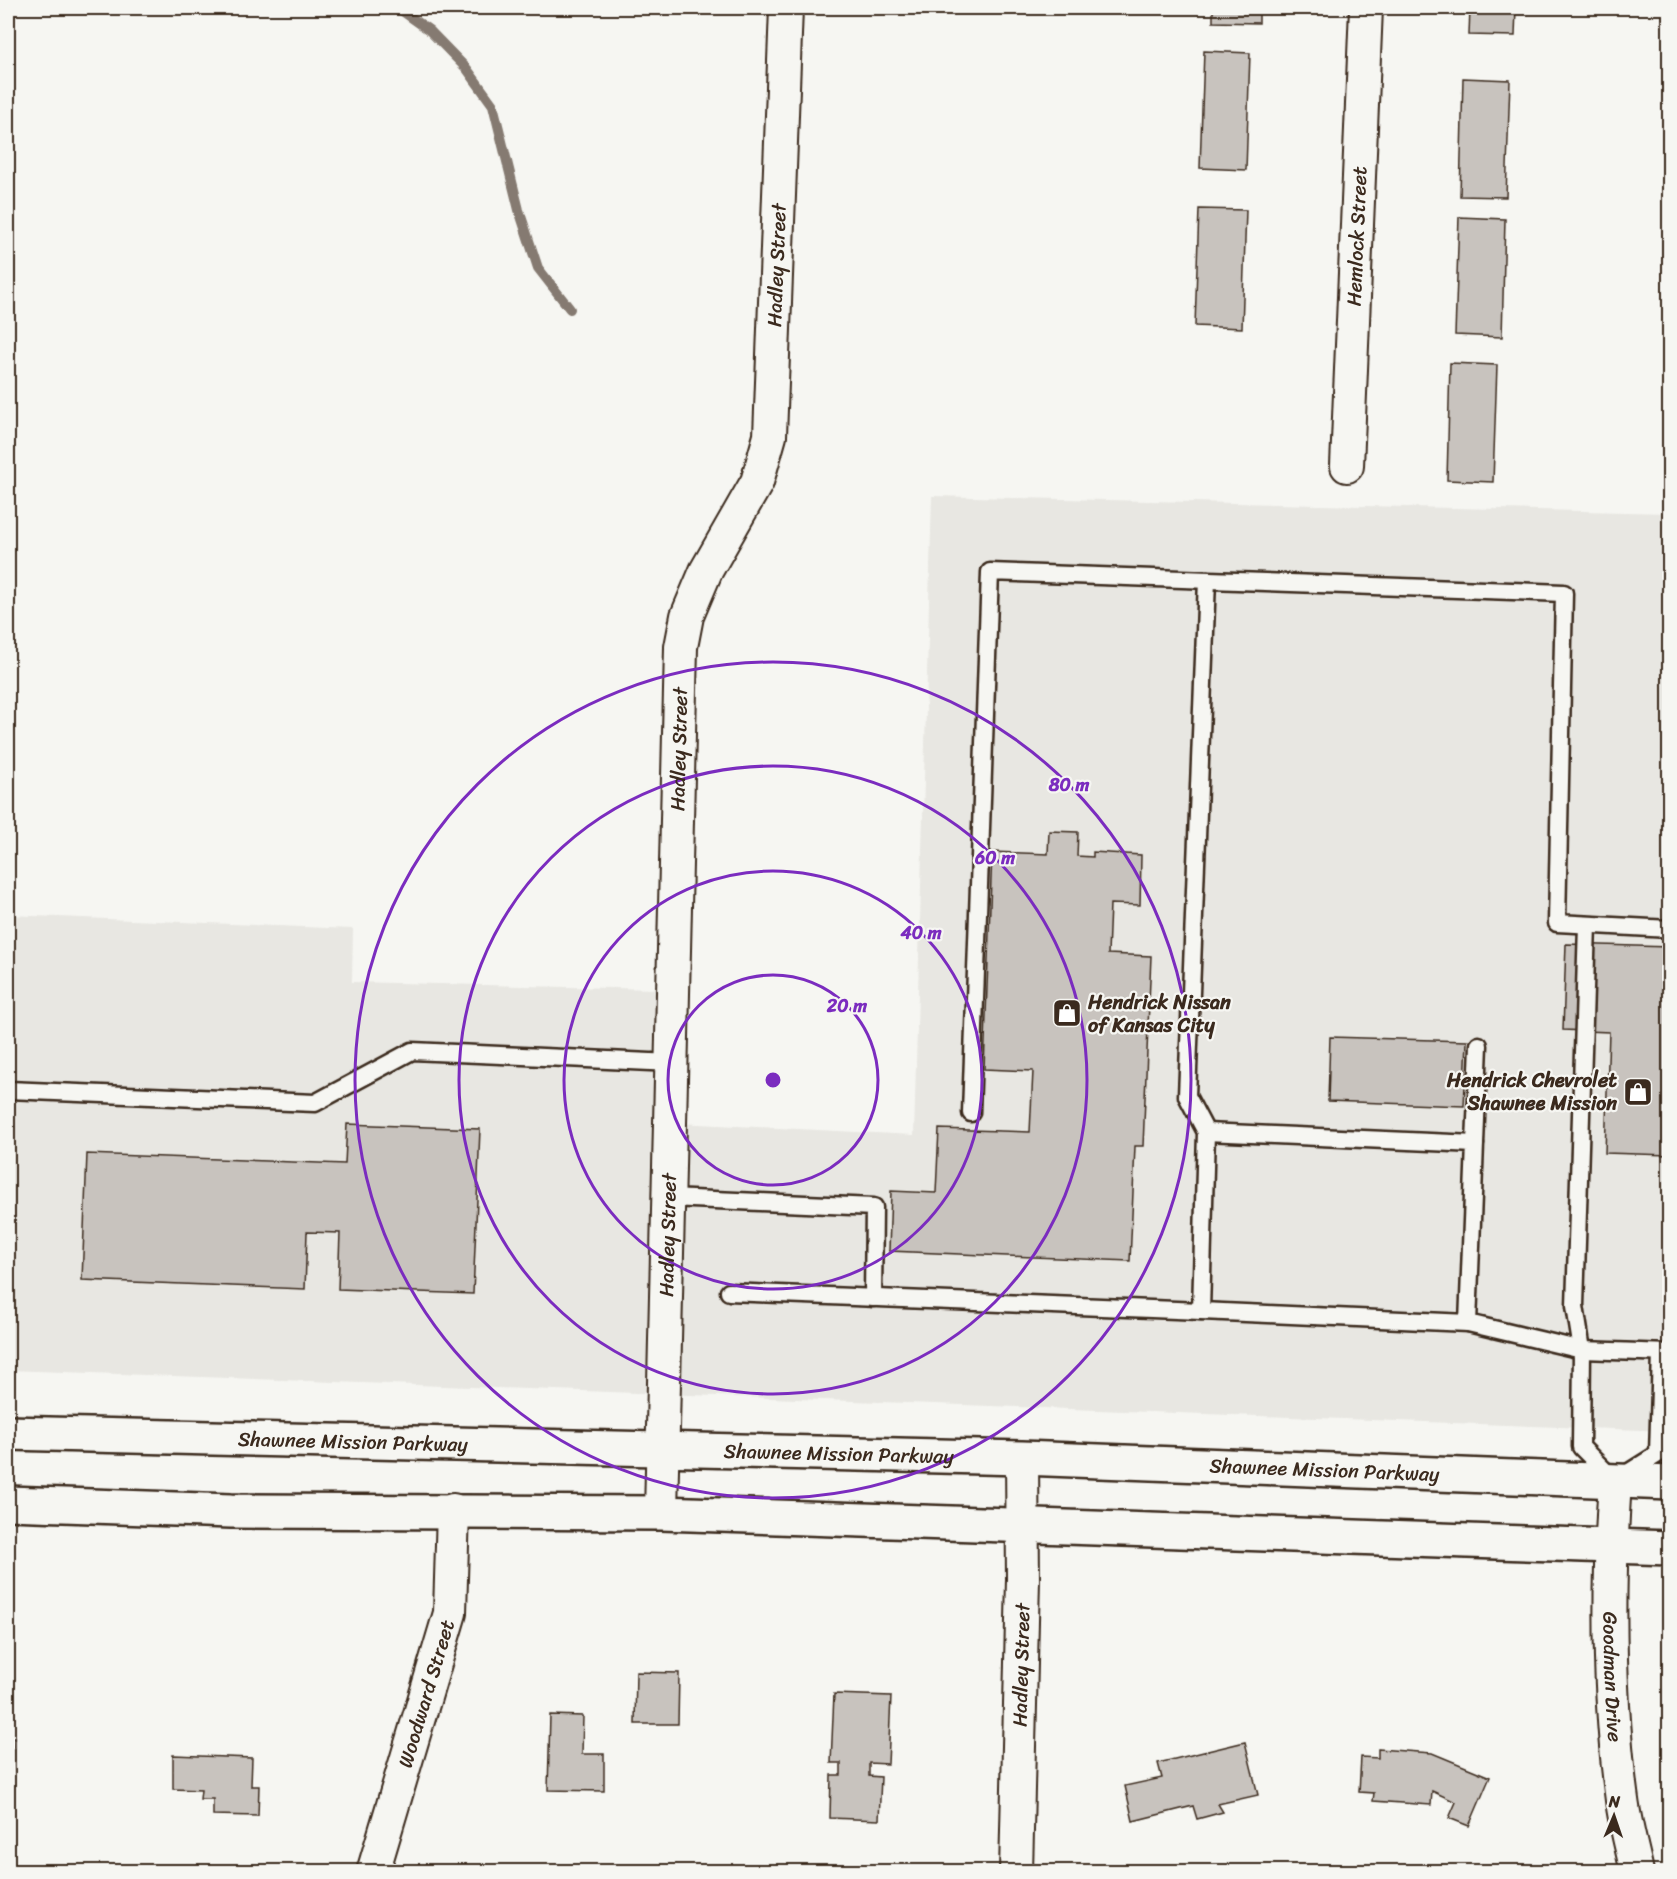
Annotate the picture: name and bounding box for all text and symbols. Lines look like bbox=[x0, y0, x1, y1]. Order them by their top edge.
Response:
street label: Hemlock Street bbox=[1337, 165, 1377, 307]
street label: Hadley Street bbox=[757, 202, 797, 328]
street label: Hadley Street bbox=[660, 686, 698, 811]
text: 80 m bbox=[1048, 769, 1090, 801]
text: 60 m bbox=[974, 842, 1015, 874]
text: 40 m bbox=[899, 917, 942, 949]
place label: Hendrick Nissan of Kansas City bbox=[1087, 985, 1231, 1043]
text: 20 m bbox=[826, 990, 867, 1022]
shop icon: Hendrick Nissan of Kansas City bbox=[1051, 997, 1083, 1029]
place label: Hendrick Chevrolet Shawnee Mission bbox=[1446, 1063, 1617, 1121]
centre of rings bbox=[763, 1070, 783, 1090]
shop icon: Hendrick Chevrolet Shawnee Mission bbox=[1622, 1076, 1654, 1108]
street label: Hadley Street bbox=[649, 1172, 687, 1297]
street label: Shawnee Mission Parkway bbox=[237, 1422, 469, 1462]
street label: Shawnee Mission Parkway bbox=[723, 1434, 955, 1474]
street label: Shawnee Mission Parkway bbox=[1209, 1448, 1441, 1492]
street label: Hadley Street bbox=[1002, 1602, 1040, 1727]
street label: Goodman Drive bbox=[1592, 1612, 1633, 1743]
street label: Woodward Street bbox=[388, 1615, 465, 1772]
north arrow bbox=[1584, 1786, 1644, 1846]
text: N bbox=[1607, 1787, 1621, 1816]

